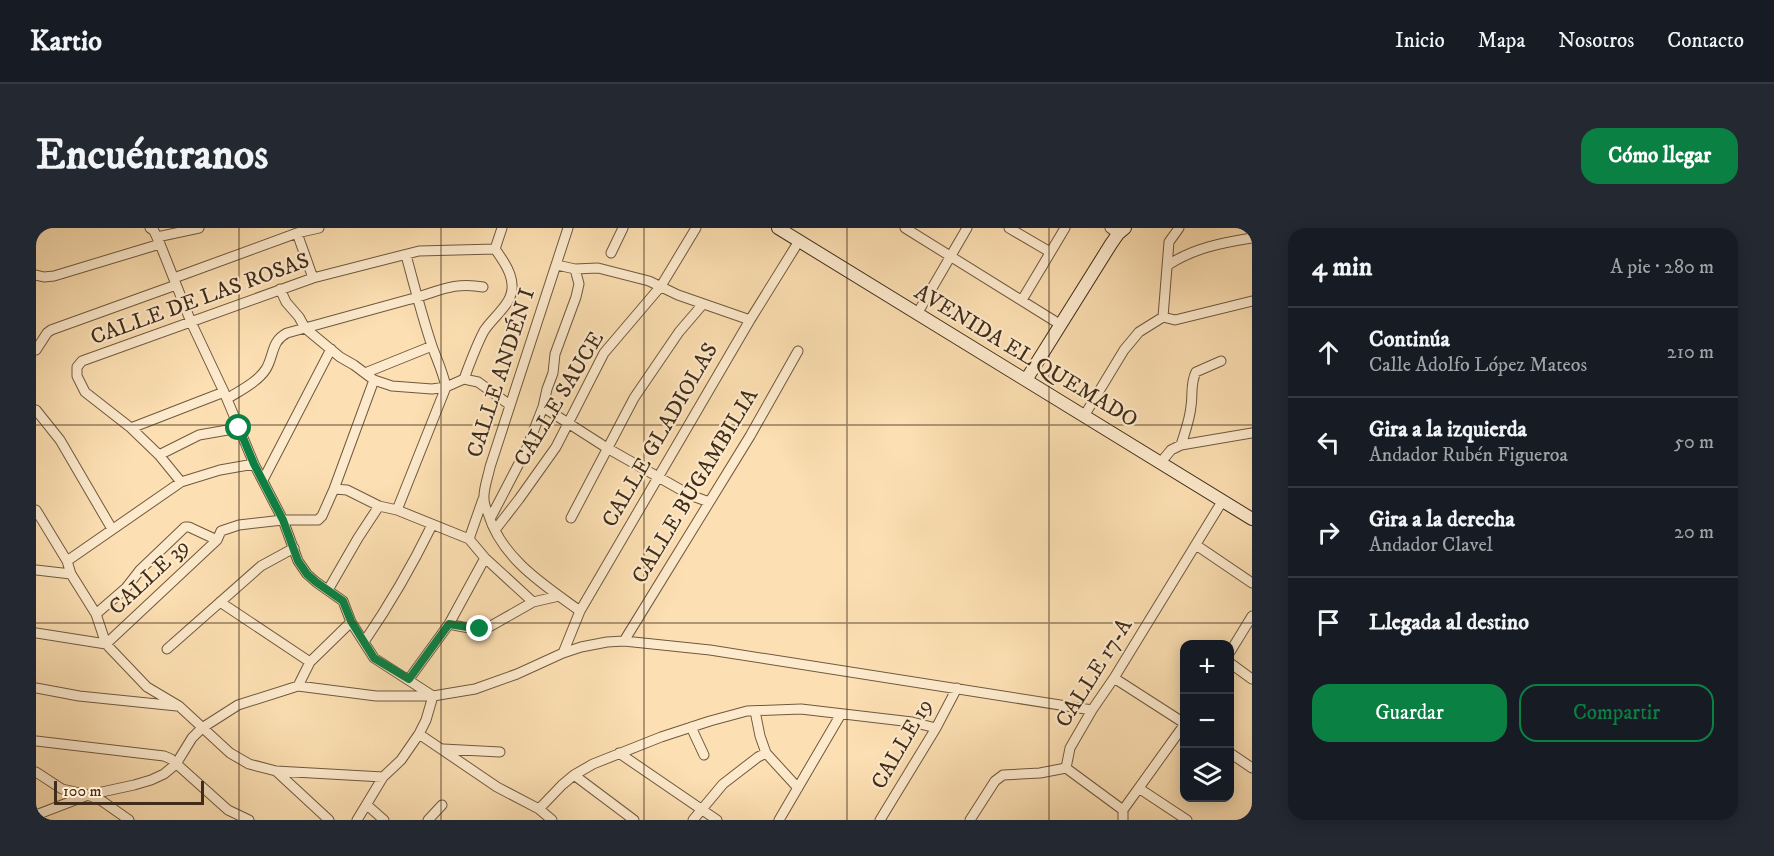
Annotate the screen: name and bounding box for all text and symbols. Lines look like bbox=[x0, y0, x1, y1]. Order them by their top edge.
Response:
text: Kartio bbox=[30, 24, 102, 59]
text: Inicio bbox=[1395, 28, 1445, 54]
text: Mapa bbox=[1478, 28, 1525, 54]
text: Nosotros bbox=[1558, 28, 1634, 54]
text: Contacto bbox=[1667, 28, 1744, 54]
button: Cómo llegar bbox=[1581, 128, 1738, 184]
text: Encuéntranos bbox=[36, 130, 268, 182]
street label: CALLE DE LAS ROSAS bbox=[87, 247, 313, 351]
text: 4 min bbox=[1312, 251, 1372, 284]
text: A pie · 280 m bbox=[1610, 255, 1714, 280]
street label: AVENIDA EL QUEMADO bbox=[909, 279, 1143, 433]
street label: CALLE ANDÉN I bbox=[461, 285, 541, 461]
text: Continúa bbox=[1369, 326, 1450, 353]
street label: CALLE SAUCE bbox=[508, 327, 610, 471]
icon: ahead bbox=[1312, 336, 1345, 369]
street label: CALLE GLADIOLAS bbox=[596, 338, 724, 532]
text: 210 m bbox=[1667, 340, 1714, 365]
text: Calle Adolfo López Mateos bbox=[1369, 353, 1587, 378]
street label: CALLE BUGAMBILIA bbox=[626, 383, 764, 588]
route start bbox=[225, 414, 251, 440]
text: Gira a la izquierda bbox=[1369, 416, 1527, 443]
icon: left bbox=[1312, 426, 1345, 459]
text: 50 m bbox=[1674, 430, 1714, 455]
text: Andador Rubén Figueroa bbox=[1369, 443, 1568, 468]
text: Gira a la derecha bbox=[1369, 506, 1515, 533]
icon: right bbox=[1312, 516, 1345, 549]
text: 20 m bbox=[1674, 520, 1714, 545]
street label: CALLE 39 bbox=[103, 533, 195, 621]
text: Andador Clavel bbox=[1369, 533, 1493, 558]
icon: arrive bbox=[1312, 606, 1345, 639]
text: Llegada al destino bbox=[1369, 609, 1529, 636]
street label: CALLE 17-A bbox=[1050, 613, 1139, 732]
route end bbox=[466, 615, 492, 641]
map controls bbox=[1180, 640, 1234, 802]
button: + bbox=[1180, 640, 1234, 694]
button: Guardar bbox=[1312, 684, 1507, 742]
button: Compartir bbox=[1519, 684, 1714, 742]
street label: CALLE 19 bbox=[865, 694, 939, 794]
button: − bbox=[1180, 694, 1234, 748]
button: layers bbox=[1180, 748, 1234, 802]
scale bar bbox=[54, 778, 204, 806]
text: 100 m bbox=[63, 781, 102, 801]

